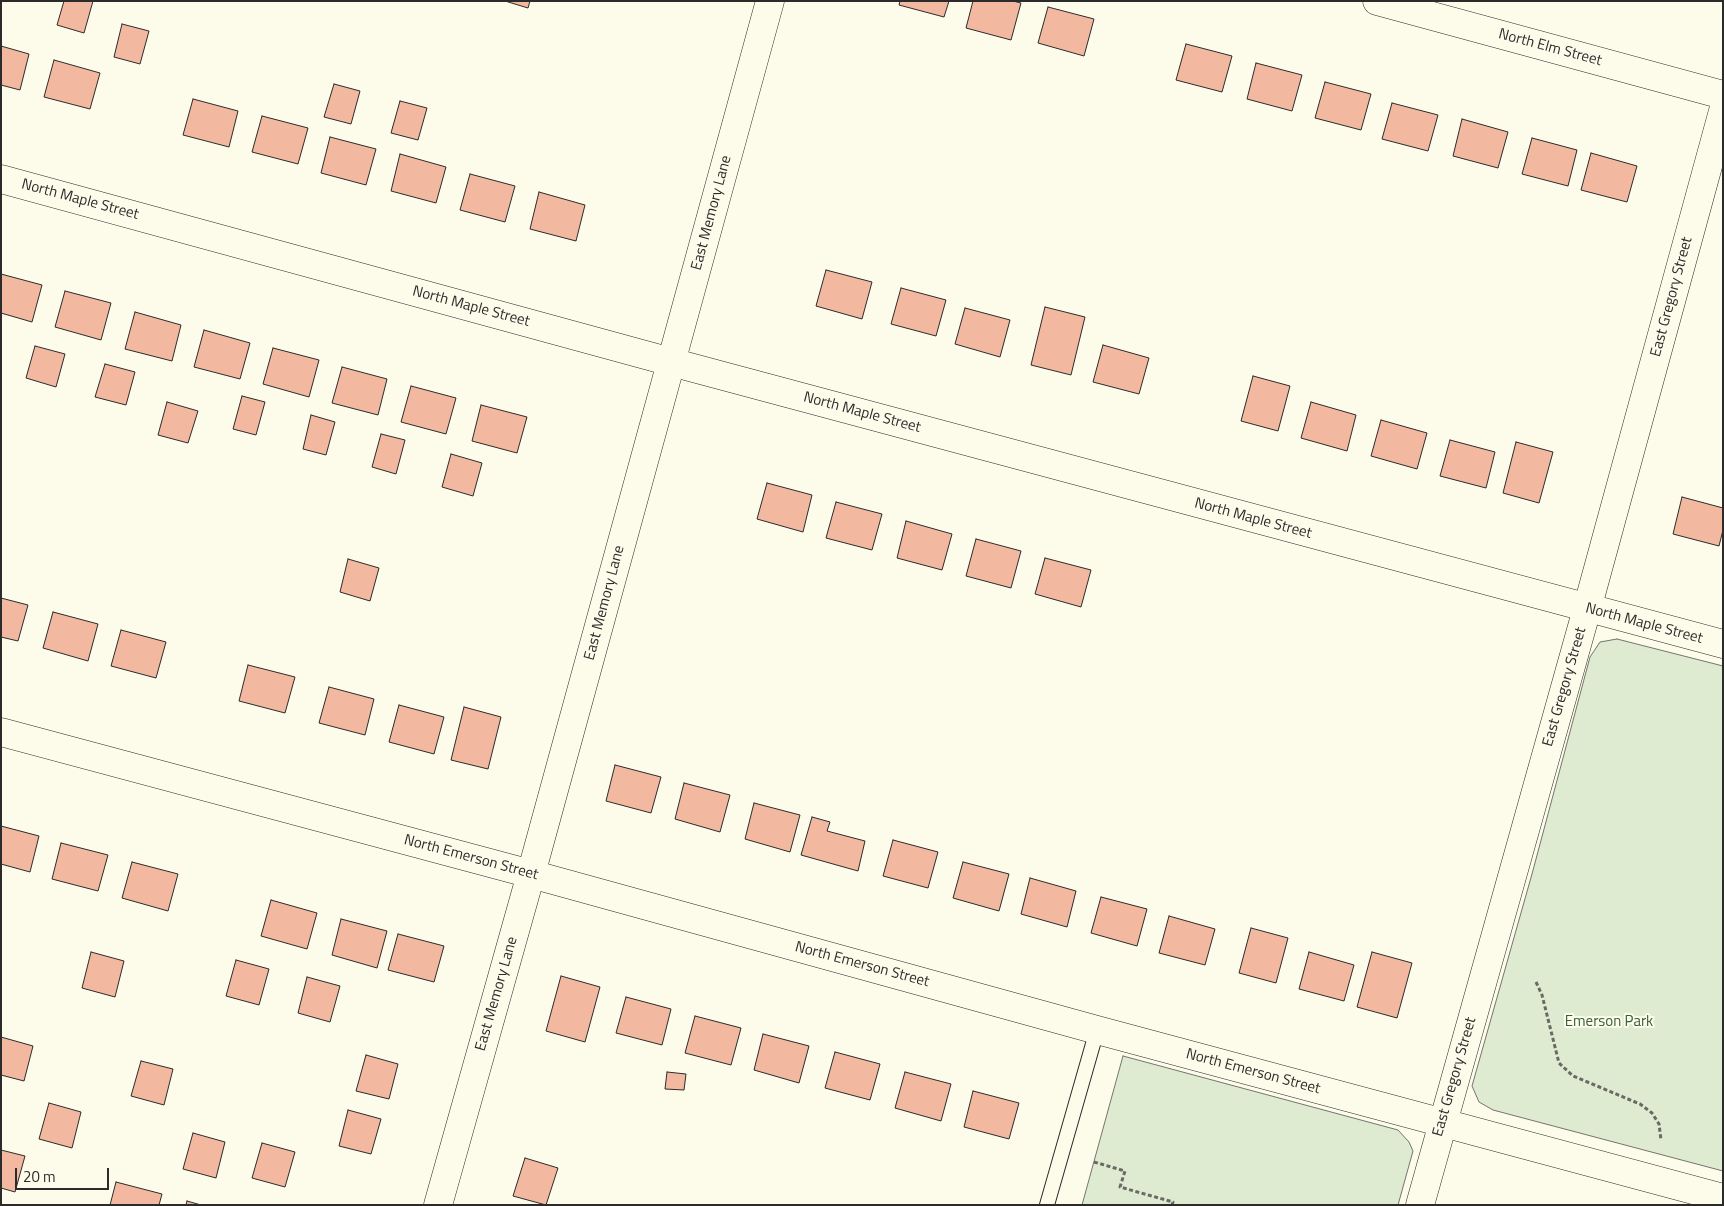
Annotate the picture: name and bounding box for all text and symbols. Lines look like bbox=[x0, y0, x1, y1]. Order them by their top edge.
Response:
street label: North Elm Street bbox=[1496, 26, 1604, 70]
street label: East Memory Lane bbox=[688, 154, 736, 272]
street label: North Maple Street bbox=[19, 176, 141, 224]
street label: East Gregory Street bbox=[1647, 235, 1697, 359]
street label: North Maple Street bbox=[410, 283, 532, 331]
street label: North Maple Street bbox=[801, 389, 923, 437]
street label: North Maple Street bbox=[1192, 495, 1314, 543]
street label: East Memory Lane bbox=[581, 544, 629, 662]
street label: North Maple Street bbox=[1583, 600, 1705, 648]
street label: East Gregory Street bbox=[1539, 625, 1591, 749]
street label: North Emerson Street bbox=[402, 831, 540, 885]
street label: East Memory Lane bbox=[472, 935, 522, 1053]
street label: North Emerson Street bbox=[793, 938, 931, 992]
park label: Emerson Park bbox=[1565, 1013, 1653, 1031]
street label: East Gregory Street bbox=[1429, 1015, 1481, 1139]
street label: North Emerson Street bbox=[1184, 1045, 1322, 1099]
scale bar bbox=[18, 1158, 111, 1190]
text: 20 m bbox=[23, 1165, 56, 1188]

